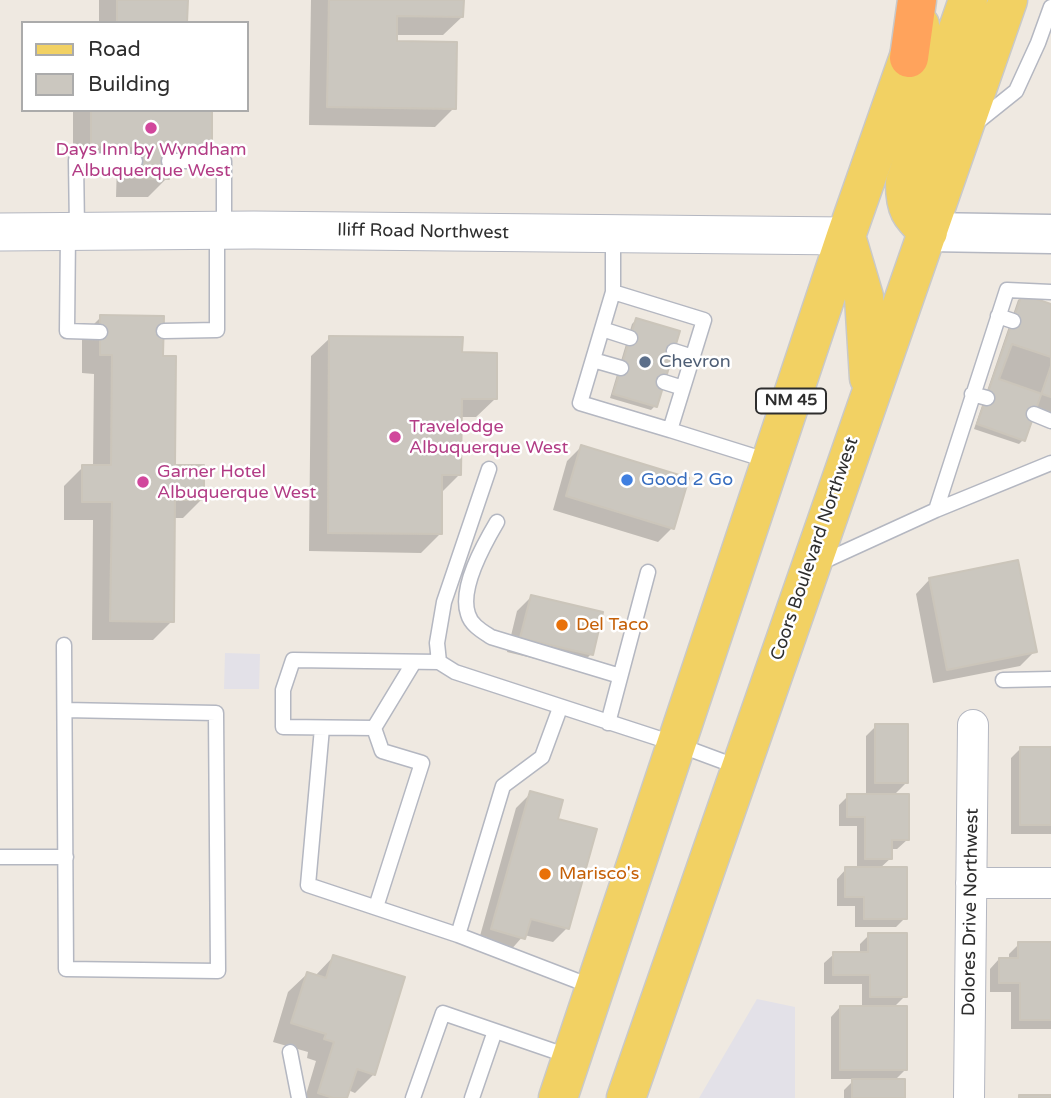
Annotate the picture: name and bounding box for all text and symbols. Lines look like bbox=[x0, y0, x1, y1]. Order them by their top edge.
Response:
legend bbox=[21, 21, 248, 112]
text: Road bbox=[88, 37, 141, 62]
text: Building bbox=[88, 72, 170, 97]
marker: Days Inn by Wyndham Albuquerque West bbox=[143, 120, 159, 136]
place label: Days Inn by Wyndham Albuquerque West bbox=[55, 139, 247, 182]
street label: Iliff Road Northwest bbox=[337, 220, 509, 244]
place label: Chevron bbox=[659, 351, 731, 373]
marker: Chevron bbox=[637, 354, 653, 370]
road number: NM 45 bbox=[756, 388, 826, 414]
place label: Travelodge Albuquerque West bbox=[409, 416, 568, 458]
marker: Travelodge Albuquerque West bbox=[387, 429, 403, 445]
street label: Coors Boulevard Northwest bbox=[767, 434, 863, 664]
place label: Garner Hotel Albuquerque West bbox=[157, 461, 316, 504]
place label: Good 2 Go bbox=[641, 469, 733, 491]
marker: Good 2 Go bbox=[619, 472, 635, 488]
marker: Garner Hotel Albuquerque West bbox=[135, 474, 151, 490]
place label: Del Taco bbox=[576, 614, 649, 636]
marker: Del Taco bbox=[554, 617, 570, 633]
street label: Dolores Drive Northwest bbox=[958, 808, 984, 1016]
place label: Marisco's bbox=[559, 863, 639, 885]
marker: Marisco's bbox=[537, 866, 553, 882]

